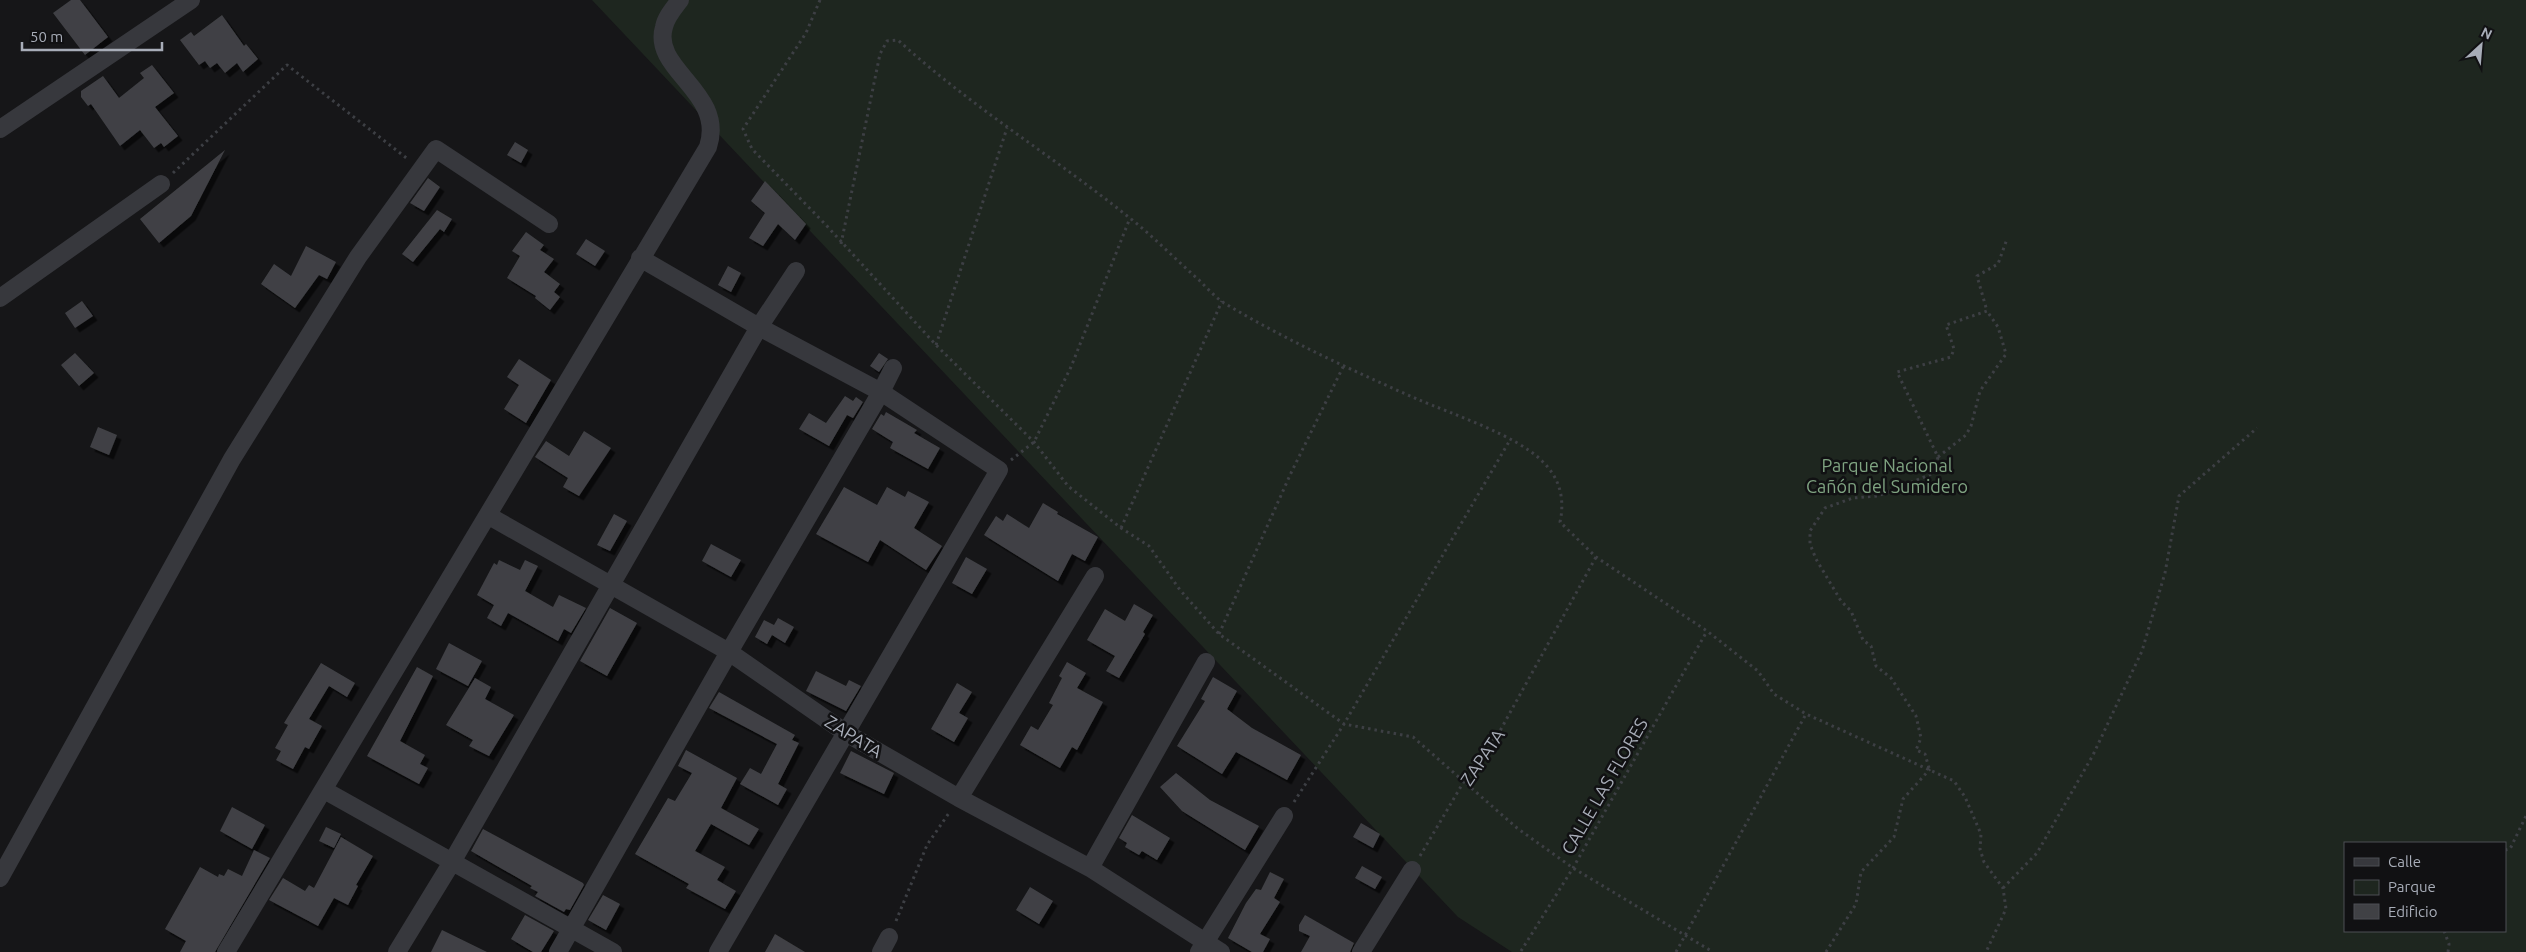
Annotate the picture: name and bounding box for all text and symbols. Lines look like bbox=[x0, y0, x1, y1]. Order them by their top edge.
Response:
scale bar bbox=[22, 20, 162, 52]
north arrow bbox=[2456, 20, 2506, 70]
text: N bbox=[2478, 24, 2495, 43]
text: 50 m bbox=[30, 28, 63, 45]
park label: Parque Nacional Cañón del Sumidero bbox=[1806, 455, 1968, 496]
street label: ZAPATA bbox=[822, 711, 887, 762]
street label: CALLE LAS FLORES bbox=[1557, 714, 1651, 858]
street label: ZAPATA bbox=[1456, 725, 1508, 789]
legend bbox=[2344, 842, 2506, 932]
text: Calle bbox=[2388, 853, 2421, 870]
text: Parque bbox=[2388, 878, 2436, 895]
text: Edificio bbox=[2388, 903, 2437, 920]

